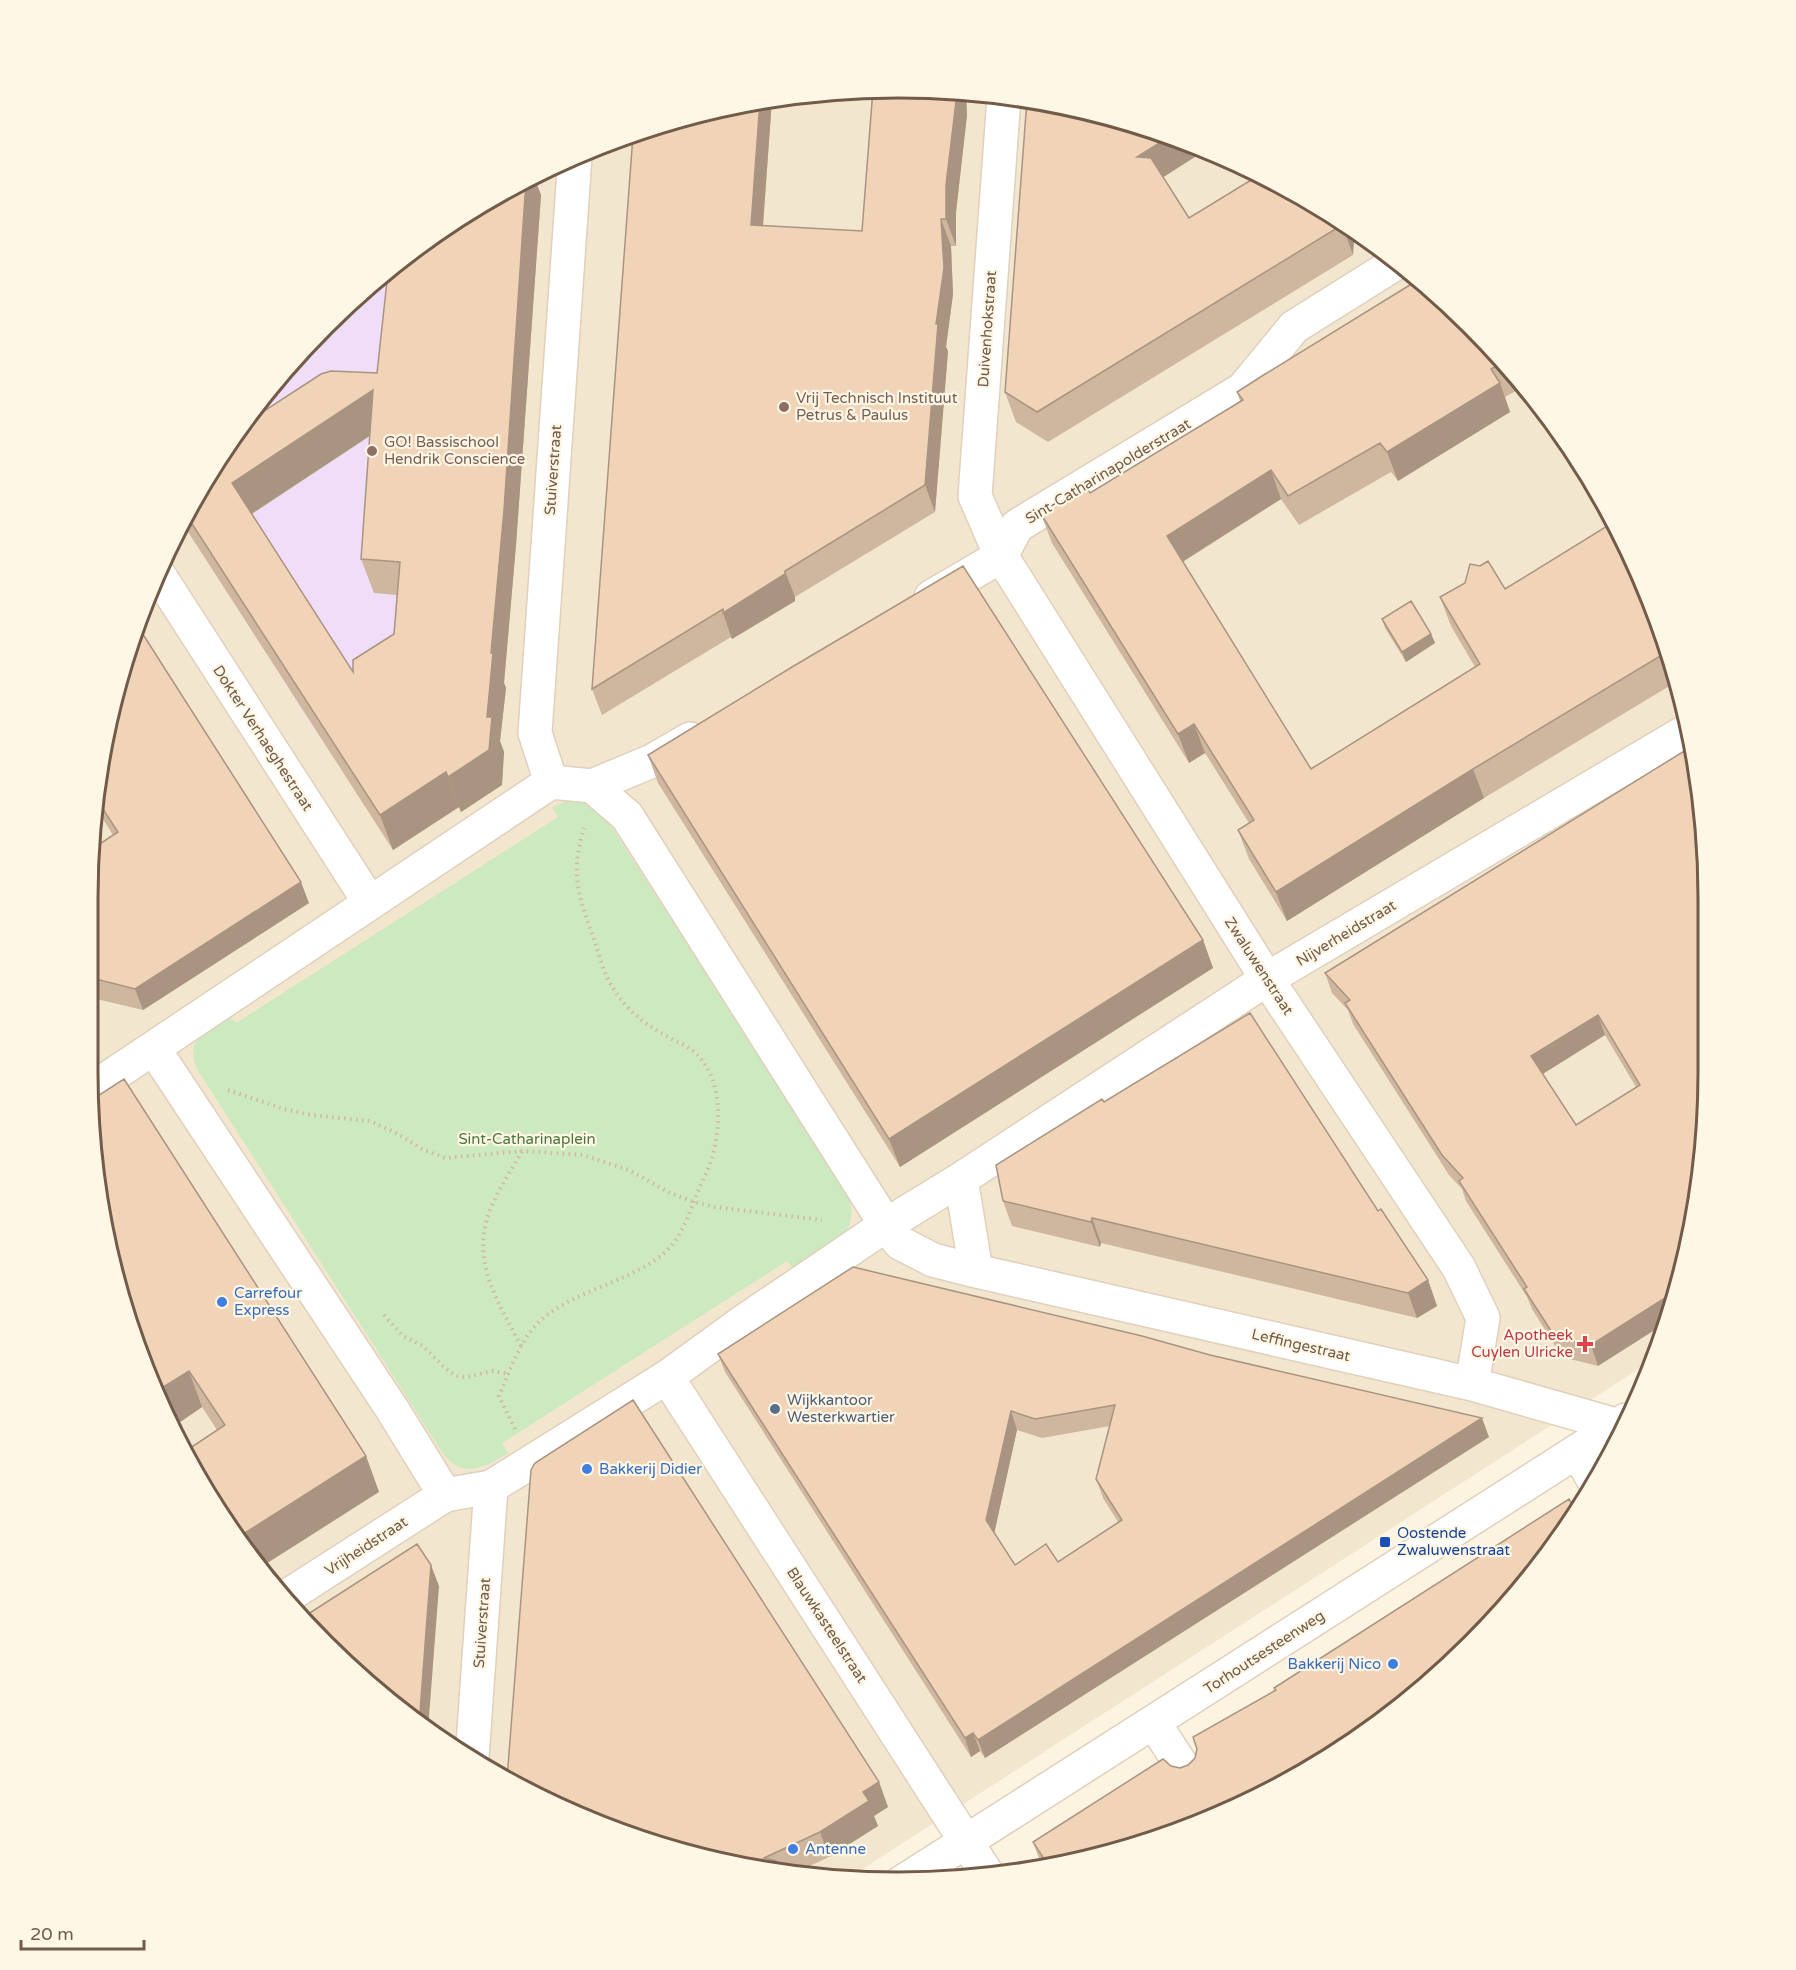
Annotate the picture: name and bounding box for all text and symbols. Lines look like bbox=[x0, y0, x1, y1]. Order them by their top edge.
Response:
street label: Duivenhokstraat bbox=[974, 270, 1000, 388]
place label: Vrij Technisch Instituut Petrus & Paulus bbox=[796, 389, 958, 424]
marker: Vrij Technisch Instituut Petrus & Paulus bbox=[777, 400, 791, 414]
street label: Sint-Catharinapolderstraat bbox=[1022, 414, 1194, 528]
street label: Stuiverstraat bbox=[541, 424, 565, 516]
place label: GO! Bassischool Hendrik Conscience bbox=[384, 433, 525, 468]
marker: GO! Bassischool Hendrik Conscience bbox=[365, 444, 379, 458]
street label: Dokter Verhaeghestraat bbox=[209, 662, 317, 814]
street label: Nijverheidstraat bbox=[1293, 896, 1399, 970]
street label: Zwaluwenstraat bbox=[1221, 914, 1297, 1019]
park label: Sint-Catharinaplein bbox=[458, 1130, 596, 1148]
place label: Carrefour Express bbox=[234, 1284, 302, 1319]
marker: Carrefour Express bbox=[215, 1295, 229, 1309]
street label: Leffingestraat bbox=[1250, 1325, 1352, 1365]
place label: Apotheek Cuylen Ulricke bbox=[1471, 1326, 1573, 1361]
marker: Apotheek Cuylen Ulricke bbox=[1578, 1337, 1592, 1351]
place label: Wijkkantoor Westerkwartier bbox=[787, 1391, 895, 1426]
marker: Wijkkantoor Westerkwartier bbox=[768, 1402, 782, 1416]
place label: Bakkerij Didier bbox=[599, 1460, 702, 1478]
marker: Bakkerij Didier bbox=[580, 1462, 594, 1476]
street label: Vrijheidstraat bbox=[321, 1512, 411, 1579]
place label: Oostende Zwaluwenstraat bbox=[1397, 1524, 1510, 1559]
marker: Oostende Zwaluwenstraat bbox=[1378, 1535, 1392, 1549]
street label: Blauwkasteelstraat bbox=[783, 1564, 871, 1686]
street label: Stuiverstraat bbox=[470, 1577, 494, 1669]
street label: Torhoutsesteenweg bbox=[1200, 1606, 1328, 1698]
place label: Bakkerij Nico bbox=[1288, 1655, 1381, 1673]
marker: Bakkerij Nico bbox=[1386, 1657, 1400, 1671]
place label: Antenne bbox=[805, 1840, 866, 1858]
marker: Antenne bbox=[786, 1842, 800, 1856]
scale bar bbox=[21, 1913, 144, 1951]
text: 20 m bbox=[30, 1923, 74, 1945]

